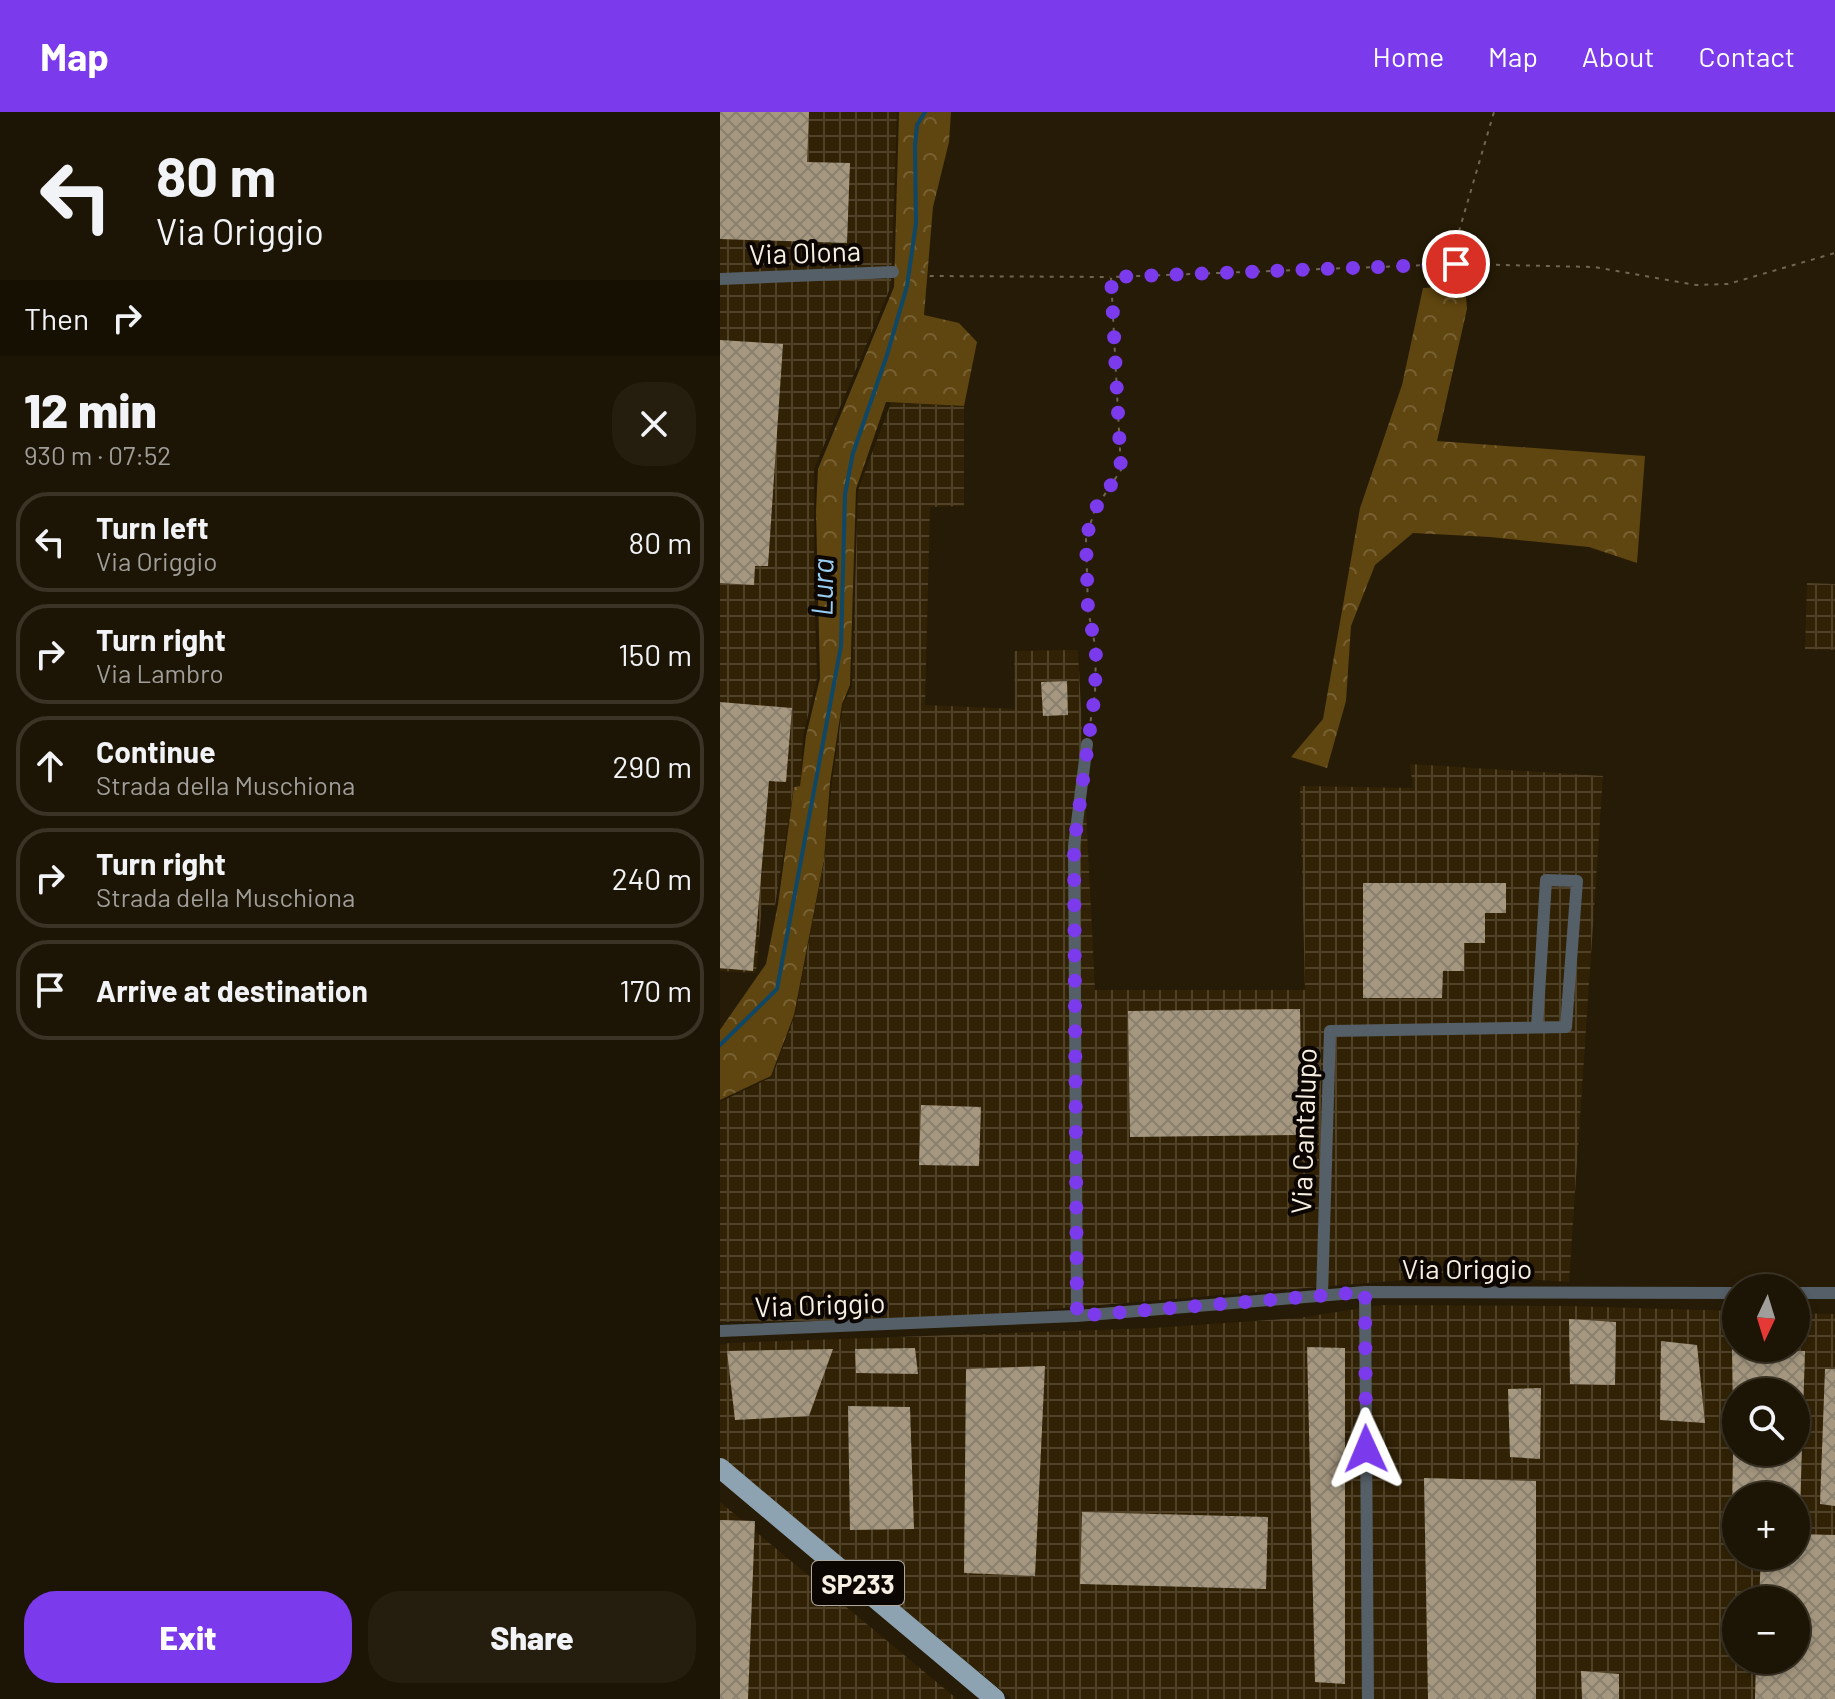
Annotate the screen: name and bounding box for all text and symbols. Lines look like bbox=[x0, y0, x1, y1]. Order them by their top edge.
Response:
text: Map bbox=[40, 33, 109, 79]
text: Home bbox=[1373, 39, 1444, 73]
text: Map bbox=[1488, 39, 1538, 73]
text: About bbox=[1582, 39, 1654, 73]
text: Contact bbox=[1698, 39, 1795, 73]
text: 80 m bbox=[156, 141, 276, 208]
icon: left bbox=[24, 144, 128, 248]
text: Via Origgio bbox=[156, 209, 324, 252]
pin bbox=[1422, 230, 1490, 298]
street label: Via Olona bbox=[748, 233, 862, 271]
icon: arrive bbox=[1434, 242, 1478, 286]
icon: right bbox=[105, 296, 149, 340]
text: Then bbox=[24, 300, 89, 336]
text: 12 min bbox=[24, 380, 157, 438]
button: close bbox=[612, 382, 696, 466]
text: 930 m · 07:52 bbox=[24, 439, 171, 470]
text: Turn left bbox=[96, 509, 209, 545]
icon: left bbox=[28, 520, 72, 564]
text: 80 m bbox=[629, 524, 692, 560]
text: Via Origgio bbox=[96, 545, 217, 576]
water label: Lura bbox=[802, 558, 840, 616]
text: Turn right bbox=[96, 621, 226, 657]
icon: right bbox=[28, 632, 72, 676]
text: 150 m bbox=[618, 636, 692, 672]
text: Via Lambro bbox=[96, 657, 224, 688]
text: Continue bbox=[96, 733, 216, 769]
icon: ahead bbox=[28, 744, 72, 788]
text: 290 m bbox=[613, 748, 692, 784]
text: Strada della Muschiona bbox=[96, 769, 355, 800]
text: Turn right bbox=[96, 845, 226, 881]
icon: right bbox=[28, 856, 72, 900]
text: 240 m bbox=[612, 860, 692, 896]
text: Strada della Muschiona bbox=[96, 881, 355, 912]
icon: arrive bbox=[28, 968, 72, 1012]
text: Arrive at destination bbox=[96, 972, 368, 1008]
text: 170 m bbox=[620, 972, 692, 1008]
street label: Via Cantalupo bbox=[1283, 1047, 1323, 1215]
street label: Via Origgio bbox=[1402, 1251, 1532, 1285]
north arrow bbox=[1722, 1274, 1810, 1362]
map controls bbox=[1722, 1274, 1810, 1674]
street label: Via Origgio bbox=[754, 1285, 886, 1323]
button: search bbox=[1722, 1378, 1810, 1466]
position arrow bbox=[1324, 1407, 1408, 1491]
button: + bbox=[1722, 1482, 1810, 1570]
road number: SP233 bbox=[812, 1561, 904, 1605]
button: − bbox=[1722, 1586, 1810, 1674]
button: Exit bbox=[24, 1591, 352, 1683]
button: Share bbox=[368, 1591, 696, 1683]

